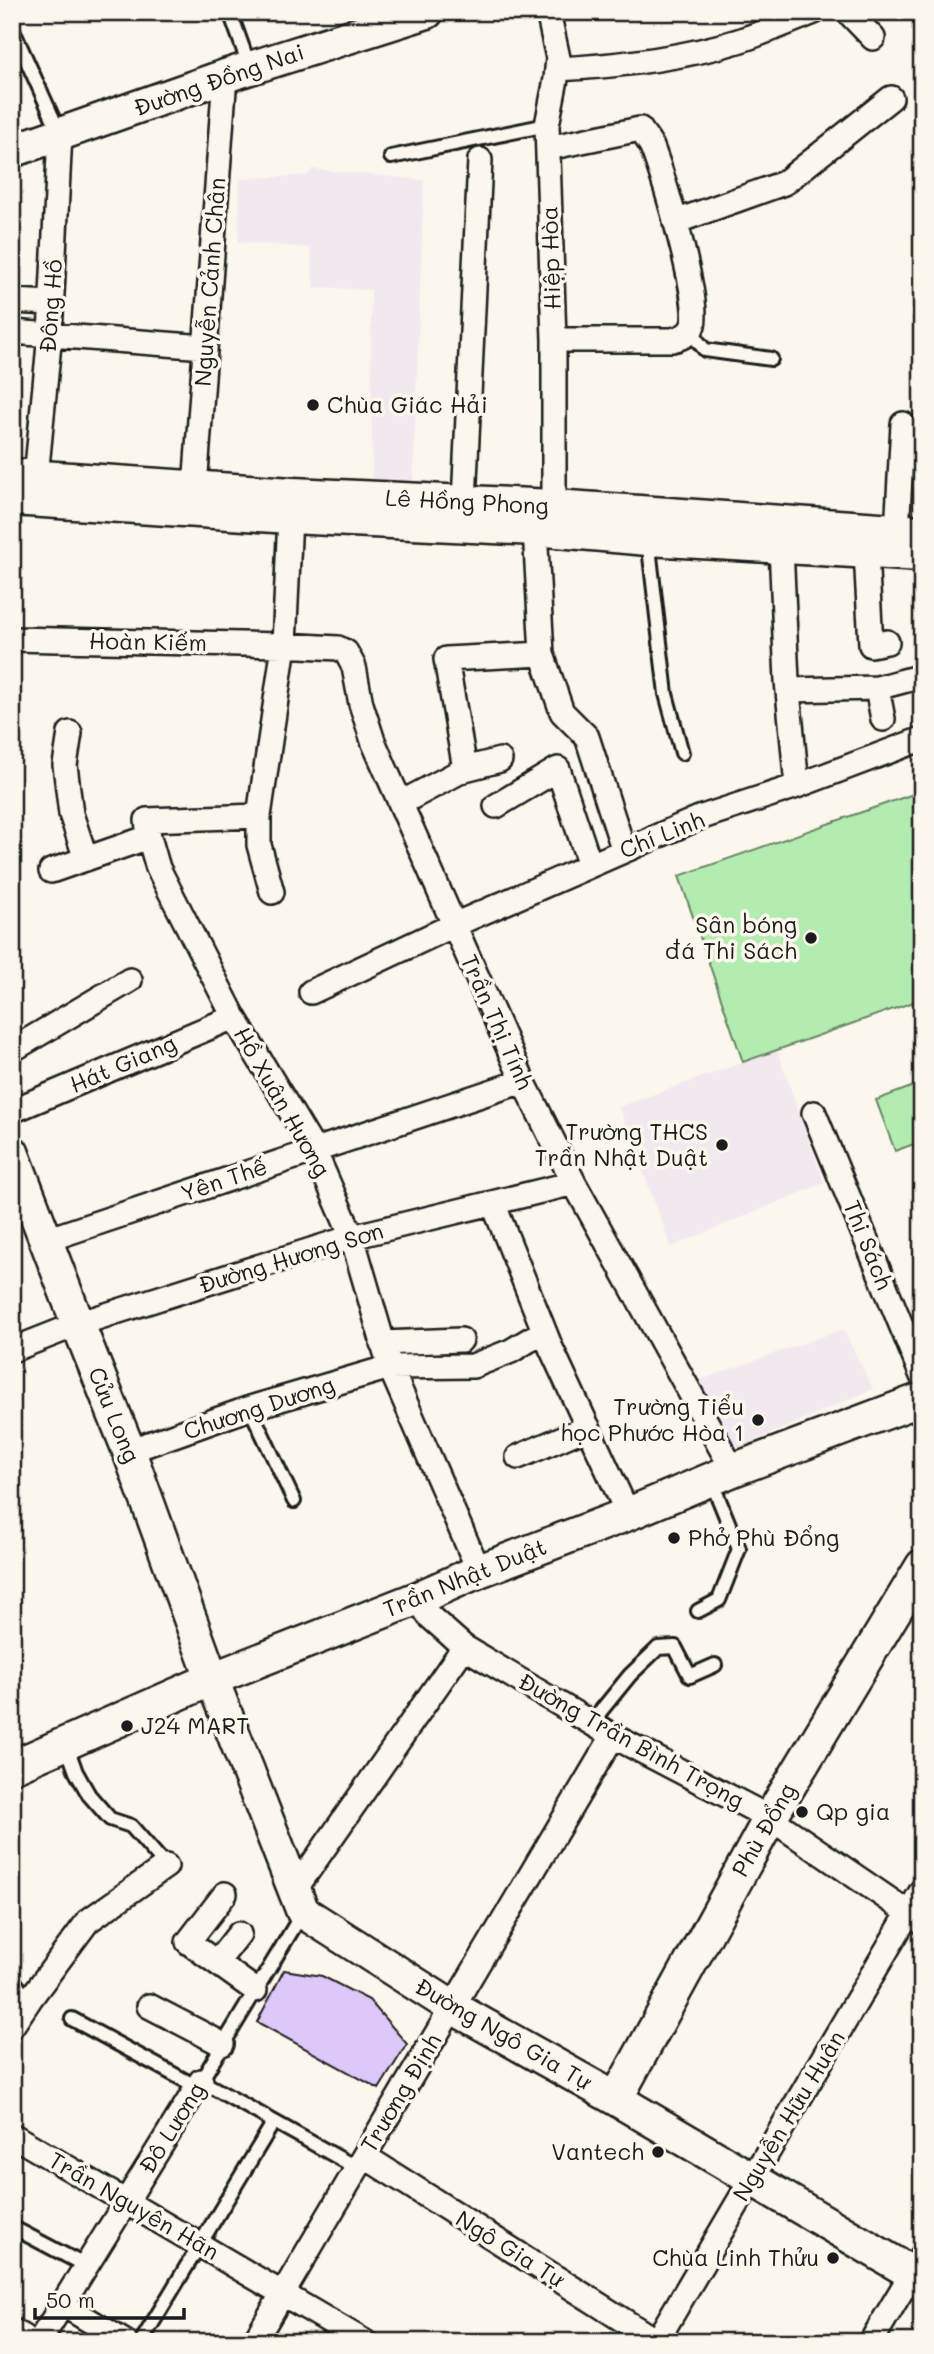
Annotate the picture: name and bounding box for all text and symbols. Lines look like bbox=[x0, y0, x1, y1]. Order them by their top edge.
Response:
street label: Đường Đồng Nai bbox=[130, 36, 308, 122]
street label: Nguyễn Cảnh Chân bbox=[187, 176, 231, 387]
street label: Hiệp Hòa bbox=[533, 206, 567, 310]
street label: Đông Hồ bbox=[32, 258, 68, 354]
place label: Chùa Giác Hải bbox=[327, 389, 488, 419]
marker: Chùa Giác Hải bbox=[305, 397, 321, 413]
street label: Lê Hồng Phong bbox=[384, 482, 550, 520]
street label: Hoàn Kiếm bbox=[89, 625, 207, 657]
street label: Chí Linh bbox=[615, 804, 708, 865]
place label: Sân bóng đá Thi Sách bbox=[665, 909, 797, 965]
marker: Sân bóng đá Thi Sách bbox=[803, 930, 819, 946]
street label: Trần Thị Tính bbox=[455, 949, 541, 1094]
street label: Hồ Xuân Hương bbox=[228, 1021, 338, 1182]
street label: Hát Giang bbox=[65, 1027, 180, 1099]
place label: Trường THCS Trần Nhật Duật bbox=[535, 1116, 708, 1172]
marker: Trường THCS Trần Nhật Duật bbox=[714, 1137, 730, 1153]
street label: Yên Thế bbox=[177, 1150, 271, 1208]
street label: Thi Sách bbox=[837, 1195, 900, 1294]
street label: Đường Hương Sơn bbox=[195, 1215, 387, 1299]
street label: Cửu Long bbox=[82, 1362, 148, 1467]
street label: Chương Dương bbox=[179, 1368, 338, 1446]
place label: Trường Tiểu học Phước Hòa 1 bbox=[560, 1391, 744, 1447]
marker: Trường Tiểu học Phước Hòa 1 bbox=[750, 1412, 766, 1428]
place label: Phở Phù Đổng bbox=[688, 1522, 839, 1552]
marker: Phở Phù Đổng bbox=[666, 1530, 682, 1546]
street label: Trần Nhật Duật bbox=[379, 1531, 551, 1623]
street label: Đường Trần Bình Trọng bbox=[513, 1666, 750, 1815]
place label: J24 MART bbox=[141, 1710, 249, 1740]
marker: J24 MART bbox=[119, 1718, 135, 1734]
street label: Phù Đổng bbox=[724, 1777, 802, 1882]
place label: Qp gia bbox=[816, 1796, 890, 1826]
marker: Qp gia bbox=[794, 1804, 810, 1820]
street label: Đường Ngô Gia Tự bbox=[410, 1970, 598, 2097]
street label: Nguyễn Hữu Huân bbox=[725, 2025, 851, 2206]
street label: Trương Định bbox=[353, 2028, 447, 2157]
street label: Đô Lương bbox=[131, 2076, 211, 2179]
place label: Vantech bbox=[551, 2136, 644, 2166]
street label: Trần Nguyên Hãn bbox=[44, 2144, 225, 2266]
marker: Vantech bbox=[650, 2144, 666, 2160]
street label: Ngô Gia Tự bbox=[451, 2203, 572, 2294]
place label: Chùa Linh Thửu bbox=[652, 2242, 819, 2272]
marker: Chùa Linh Thửu bbox=[825, 2250, 841, 2266]
scale bar bbox=[35, 2277, 184, 2321]
text: 50 m bbox=[46, 2286, 95, 2313]

